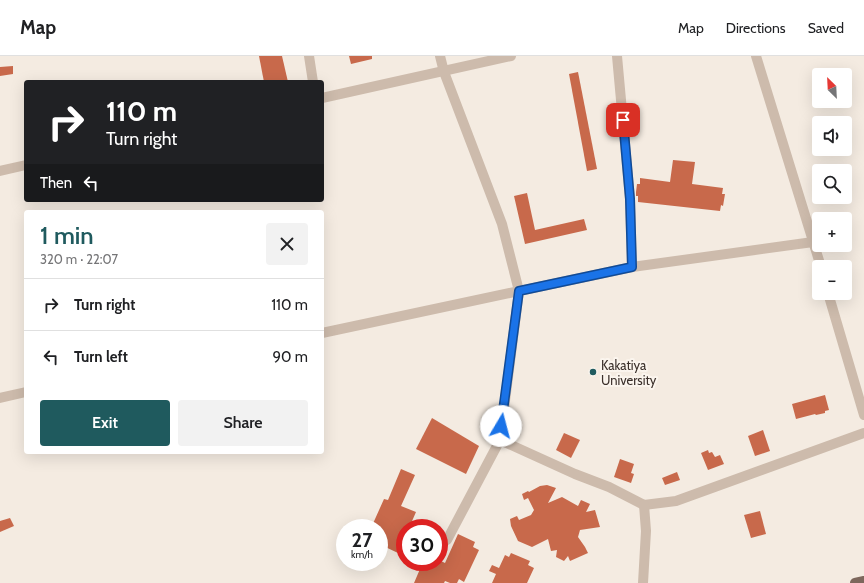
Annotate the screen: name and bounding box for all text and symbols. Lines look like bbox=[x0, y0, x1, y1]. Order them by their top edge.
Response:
text: Map bbox=[20, 16, 56, 39]
text: Map bbox=[678, 19, 704, 37]
text: Directions bbox=[726, 19, 786, 37]
text: Saved bbox=[808, 19, 844, 37]
north arrow bbox=[812, 68, 852, 108]
map controls bbox=[812, 68, 852, 300]
text: 110 m bbox=[106, 94, 177, 128]
icon: right bbox=[40, 96, 92, 148]
pin bbox=[606, 103, 640, 137]
icon: arrive bbox=[612, 109, 634, 131]
button: sound bbox=[812, 116, 852, 156]
text: Turn right bbox=[106, 128, 177, 150]
button: search bbox=[812, 164, 852, 204]
icon: left bbox=[80, 172, 102, 194]
text: Then bbox=[40, 174, 72, 192]
button: + bbox=[812, 212, 852, 252]
text: 1 min bbox=[40, 221, 94, 250]
button: close bbox=[266, 223, 308, 265]
text: 320 m · 22:07 bbox=[40, 251, 118, 267]
button: − bbox=[812, 260, 852, 300]
icon: right bbox=[40, 294, 62, 316]
text: Turn right bbox=[74, 296, 135, 314]
text: 110 m bbox=[271, 296, 308, 314]
icon: left bbox=[40, 346, 62, 368]
text: Turn left bbox=[74, 348, 128, 366]
text: 90 m bbox=[272, 348, 308, 366]
place label: Kakatiya University bbox=[601, 357, 657, 388]
marker: Kakatiya University bbox=[588, 367, 598, 377]
button: Exit bbox=[40, 400, 170, 446]
button: Share bbox=[178, 400, 308, 446]
position arrow bbox=[480, 405, 522, 447]
speed limit sign: 30 bbox=[396, 519, 448, 571]
text: 27 bbox=[352, 528, 372, 552]
text: km/h bbox=[351, 548, 373, 561]

